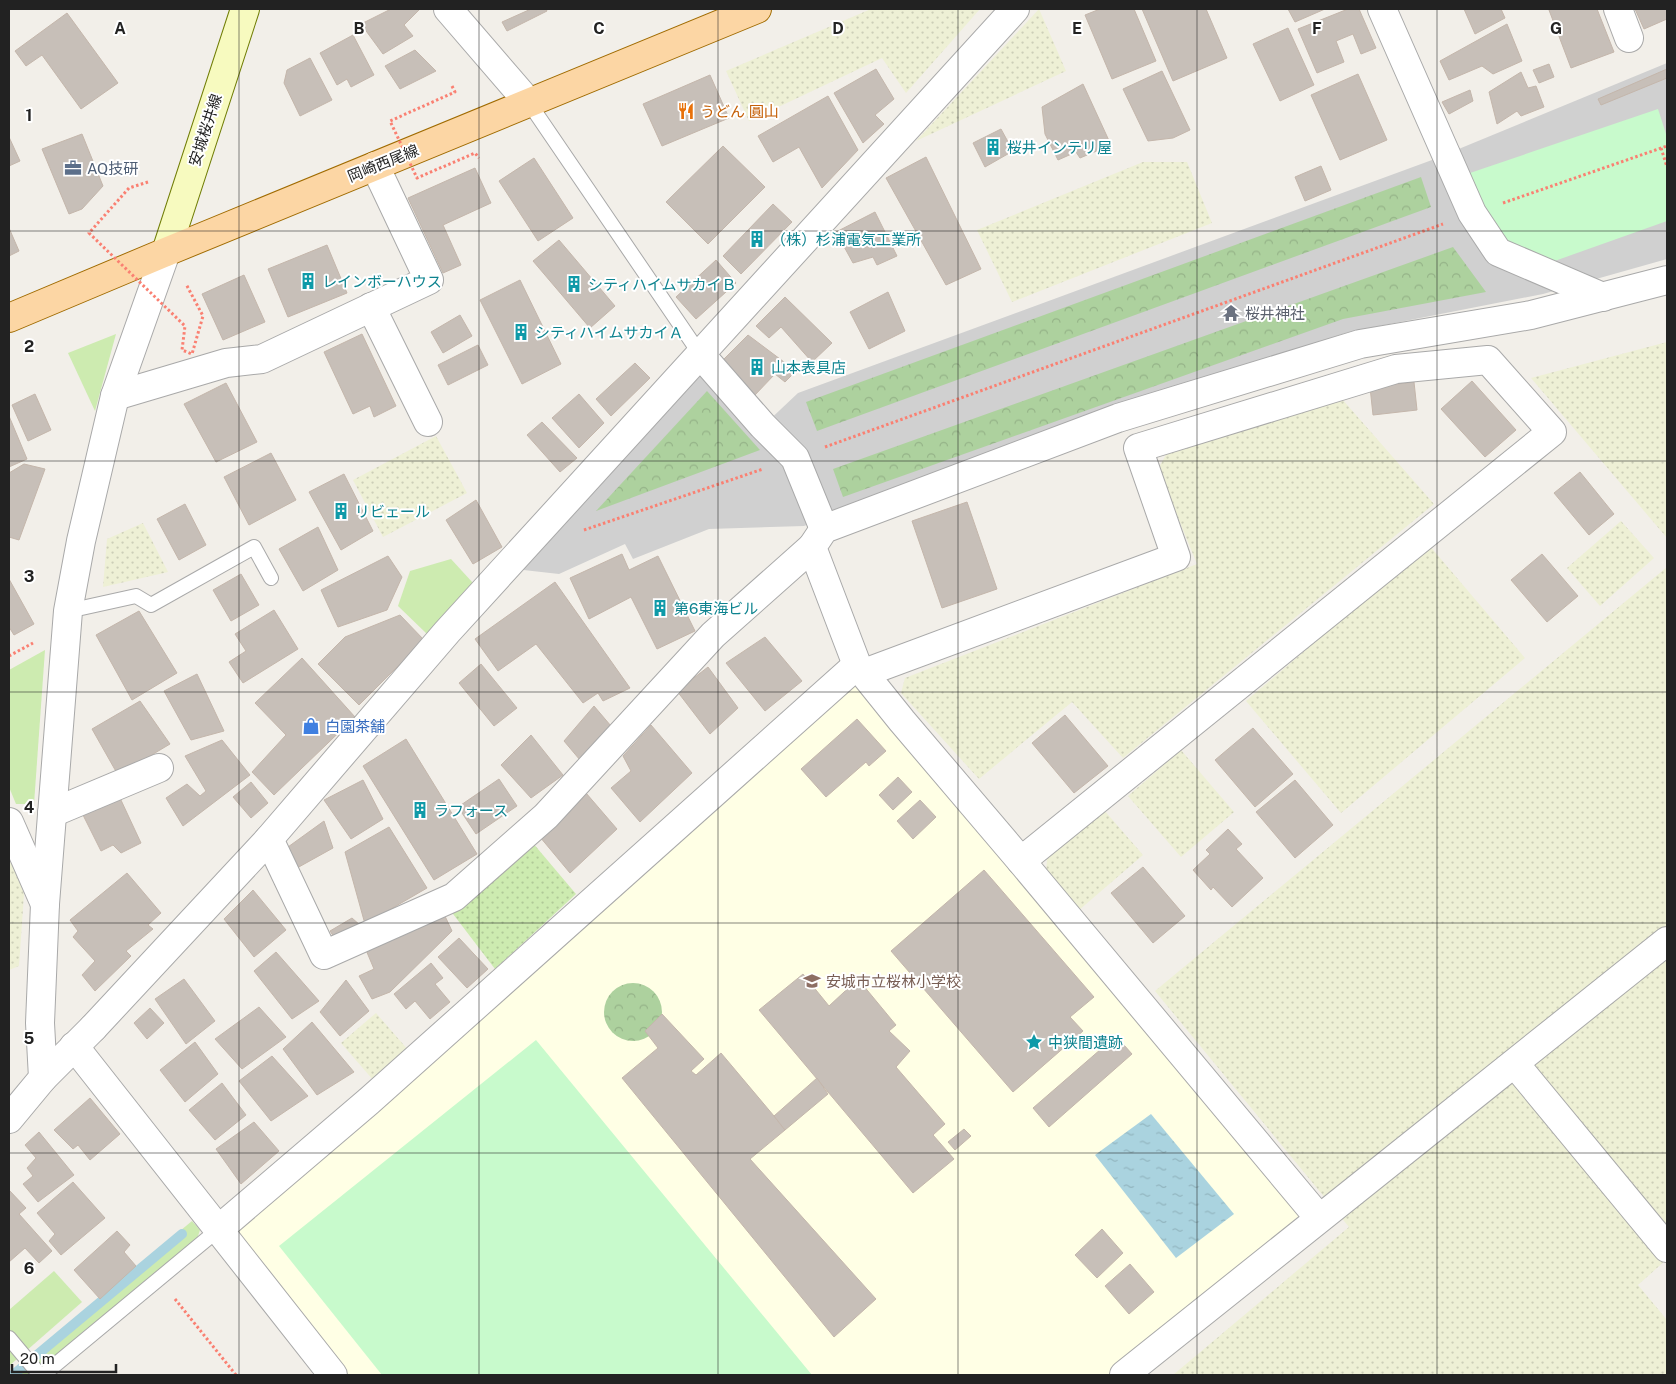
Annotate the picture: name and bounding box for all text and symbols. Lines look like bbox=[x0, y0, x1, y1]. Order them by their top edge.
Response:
text: A bbox=[114, 19, 126, 38]
text: B bbox=[354, 19, 365, 38]
text: C bbox=[593, 19, 605, 38]
text: D bbox=[832, 19, 844, 38]
text: E bbox=[1072, 19, 1082, 38]
text: F bbox=[1312, 19, 1322, 38]
text: G bbox=[1550, 19, 1562, 38]
street label: 安城桜井線 bbox=[185, 92, 225, 168]
restaurant icon: うどん 圓山 bbox=[676, 101, 696, 121]
place label: うどん 圓山 bbox=[700, 103, 779, 120]
text: 1 bbox=[26, 106, 32, 125]
building icon: 桜井インテリ屋 bbox=[983, 137, 1003, 157]
place label: 桜井インテリ屋 bbox=[1007, 139, 1112, 156]
street label: 岡崎西尾線 bbox=[345, 141, 421, 185]
office icon: AQ技研 bbox=[63, 158, 83, 178]
place label: AQ技研 bbox=[87, 160, 138, 177]
building icon: （株）杉浦電気工業所 bbox=[747, 229, 767, 249]
place label: （株）杉浦電気工業所 bbox=[771, 231, 921, 248]
building icon: レインボーハウス bbox=[298, 271, 318, 291]
place label: レインボーハウス bbox=[322, 273, 442, 290]
building icon: シティハイムサカイＢ bbox=[564, 274, 584, 294]
place label: シティハイムサカイＢ bbox=[588, 276, 737, 293]
temple icon: 桜井神社 bbox=[1221, 303, 1241, 323]
place label: 桜井神社 bbox=[1245, 305, 1305, 322]
building icon: シティハイムサカイＡ bbox=[511, 322, 531, 342]
place label: シティハイムサカイＡ bbox=[535, 324, 684, 341]
text: 2 bbox=[24, 337, 34, 356]
building icon: 山本表具店 bbox=[747, 357, 767, 377]
place label: 山本表具店 bbox=[771, 359, 846, 376]
building icon: リビェール bbox=[331, 501, 351, 521]
place label: リビェール bbox=[355, 503, 430, 520]
text: 3 bbox=[24, 567, 34, 586]
building icon: 第6東海ビル bbox=[650, 598, 670, 618]
place label: 第6東海ビル bbox=[674, 600, 758, 617]
shop icon: 白園茶舗 bbox=[301, 716, 321, 736]
place label: 白園茶舗 bbox=[325, 718, 385, 735]
text: 4 bbox=[24, 798, 35, 817]
building icon: ラフォース bbox=[410, 800, 430, 820]
place label: ラフォース bbox=[434, 802, 508, 819]
school or university icon: 安城市立桜林小学校 bbox=[802, 971, 822, 991]
place label: 安城市立桜林小学校 bbox=[826, 973, 961, 990]
text: 5 bbox=[24, 1029, 35, 1048]
place icon: 中狭間遺跡 bbox=[1024, 1032, 1044, 1052]
place label: 中狭間遺跡 bbox=[1048, 1034, 1123, 1051]
text: 6 bbox=[24, 1259, 34, 1278]
scale bar bbox=[12, 1342, 116, 1374]
text: 20 m bbox=[20, 1350, 55, 1367]

